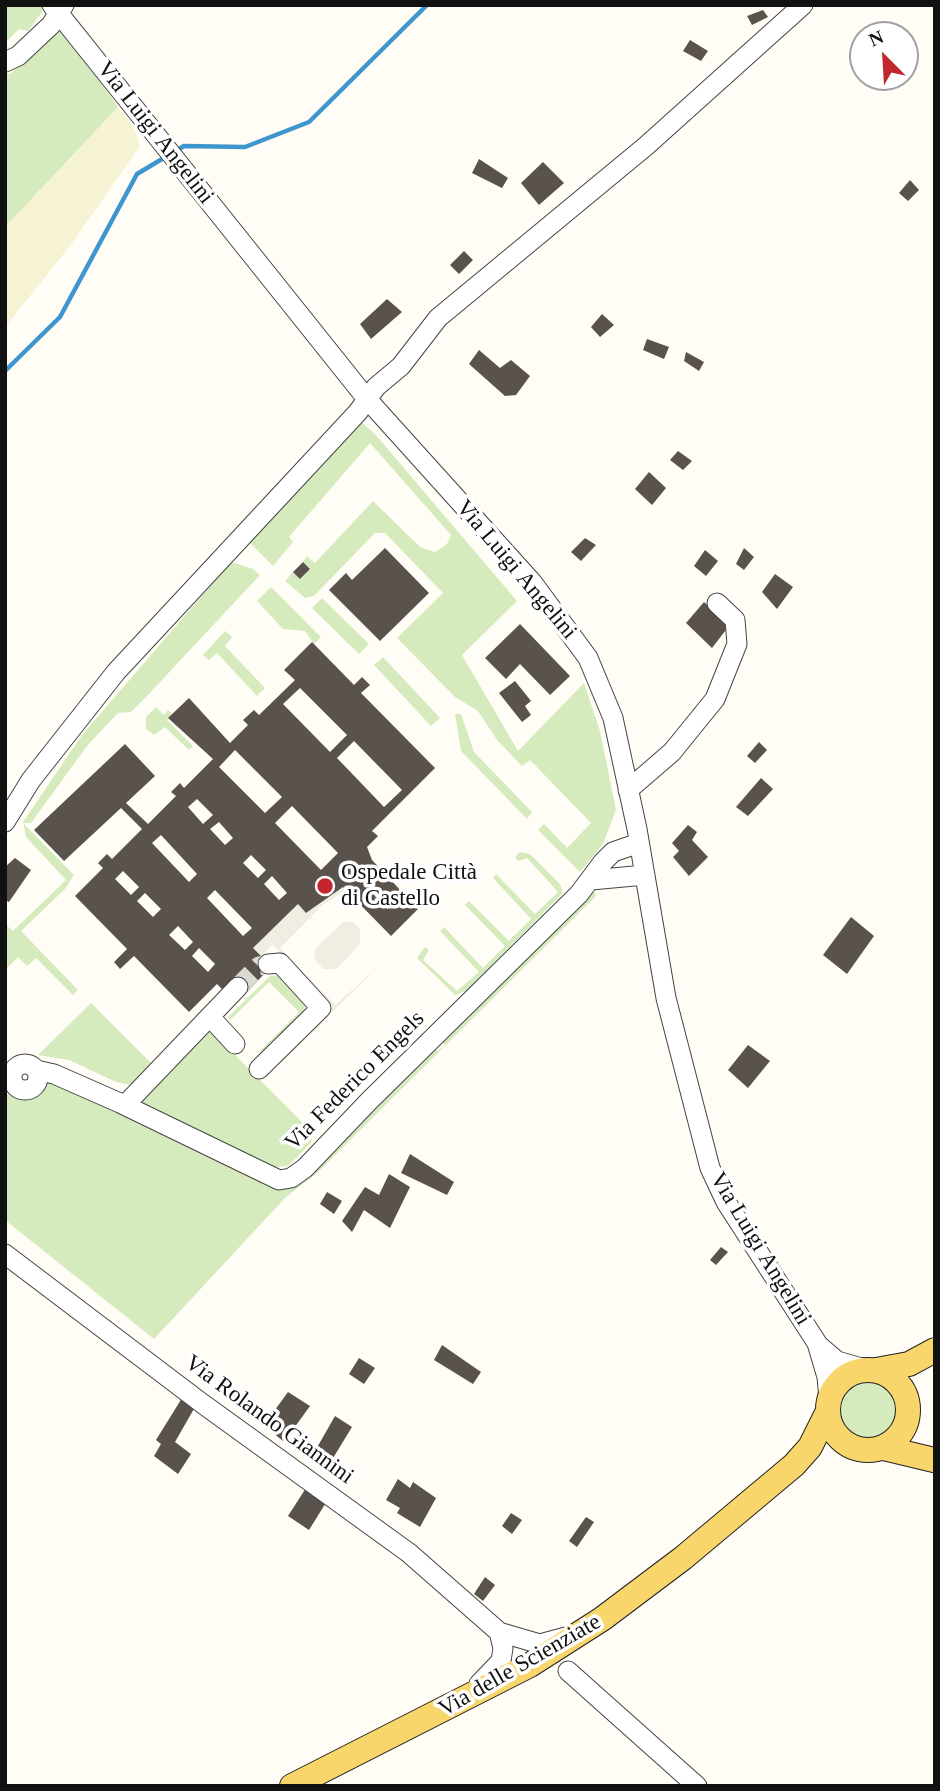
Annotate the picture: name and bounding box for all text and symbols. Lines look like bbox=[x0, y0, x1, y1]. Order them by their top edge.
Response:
north arrow bbox=[849, 21, 919, 91]
text: N bbox=[866, 26, 887, 51]
street label: Via Luigi Angelini bbox=[91, 56, 219, 210]
street label: Via Luigi Angelini bbox=[450, 495, 582, 645]
place label: Ospedale Città di Castello bbox=[341, 859, 477, 913]
marker: Ospedale Città di Castello bbox=[315, 876, 335, 896]
street label: Via Federico Engels bbox=[279, 1005, 431, 1157]
street label: Via Luigi Angelini bbox=[703, 1167, 817, 1331]
street label: Via Rolando Giannini bbox=[179, 1350, 359, 1490]
street label: Via delle Scienziate bbox=[434, 1608, 606, 1724]

